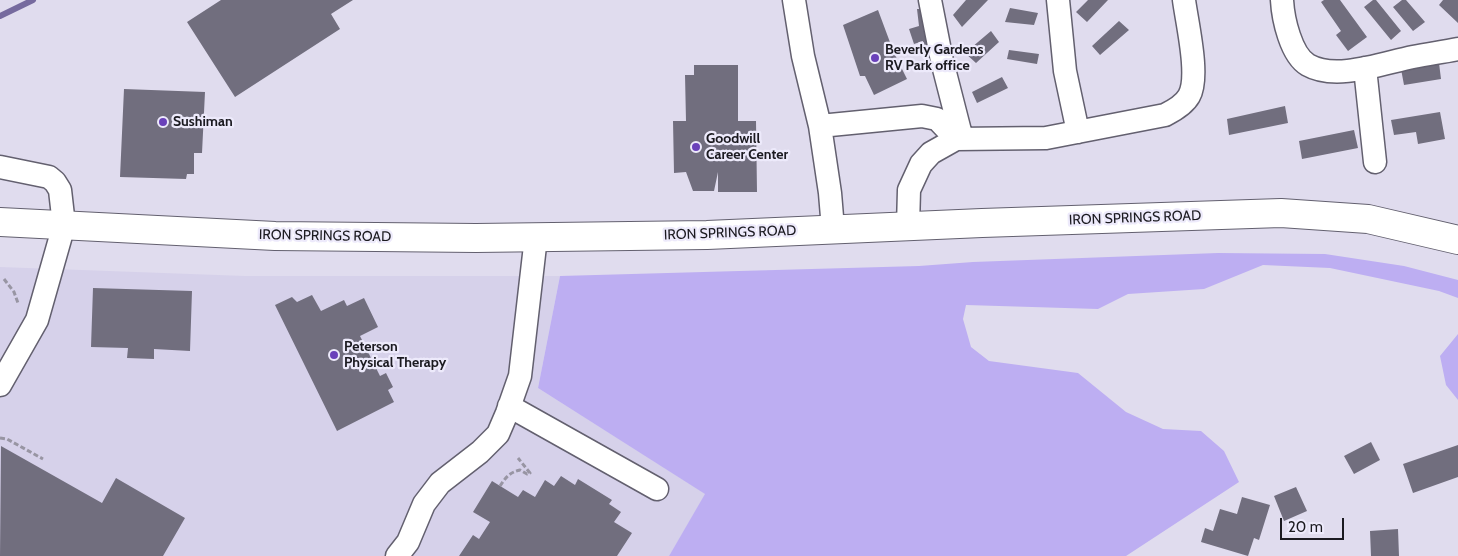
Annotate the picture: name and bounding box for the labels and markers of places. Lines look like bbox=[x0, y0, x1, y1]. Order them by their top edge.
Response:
place label: Beverly Gardens RV Park office bbox=[885, 42, 983, 74]
marker: Beverly Gardens RV Park office bbox=[869, 52, 881, 64]
place label: Sushiman bbox=[173, 114, 233, 130]
marker: Sushiman bbox=[157, 116, 169, 128]
place label: Goodwill Career Center bbox=[706, 131, 788, 164]
marker: Goodwill Career Center bbox=[690, 141, 702, 153]
place label: Peterson Physical Therapy bbox=[344, 339, 446, 372]
marker: Peterson Physical Therapy bbox=[328, 349, 340, 361]

